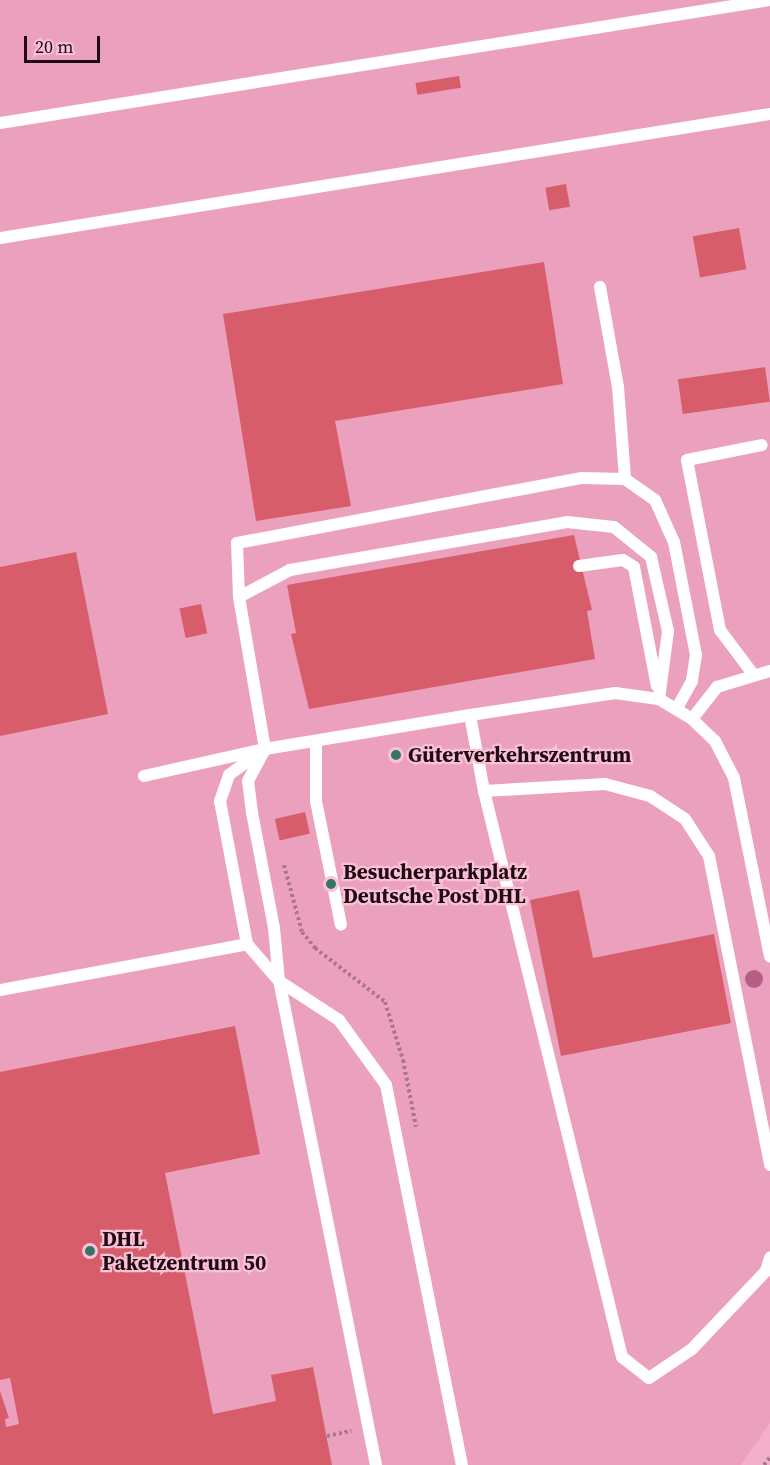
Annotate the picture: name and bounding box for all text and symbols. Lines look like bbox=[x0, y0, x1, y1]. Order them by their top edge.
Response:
scale bar bbox=[27, 24, 104, 62]
text: 20 m bbox=[35, 34, 73, 59]
place label: Güterverkehrszentrum bbox=[408, 742, 631, 768]
marker: Güterverkehrszentrum bbox=[389, 748, 403, 762]
place label: Besucherparkplatz Deutsche Post DHL bbox=[343, 859, 527, 909]
marker: Besucherparkplatz Deutsche Post DHL bbox=[324, 877, 338, 891]
place label: DHL Paketzentrum 50 bbox=[102, 1226, 266, 1276]
marker: DHL Paketzentrum 50 bbox=[83, 1244, 97, 1258]

